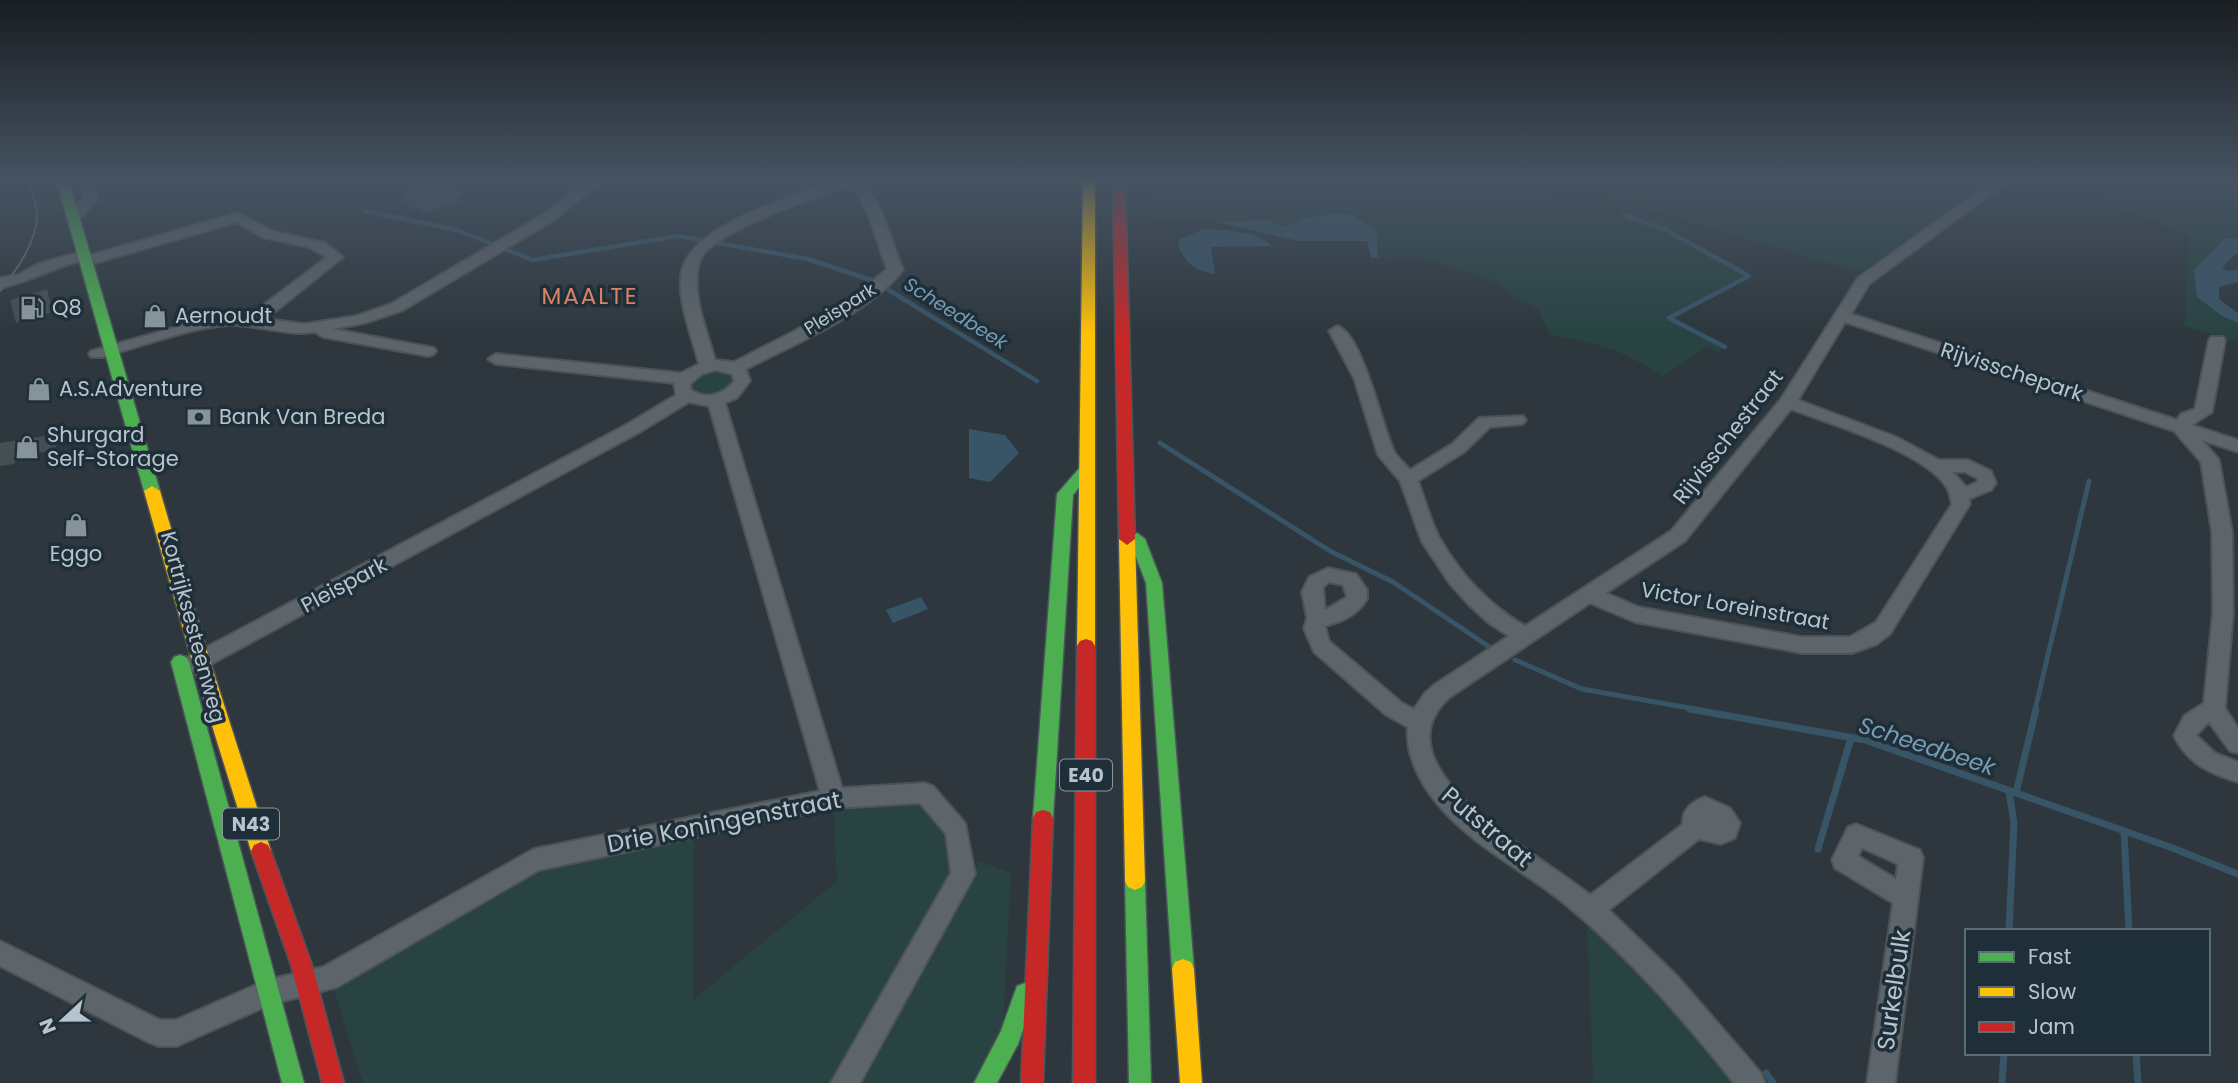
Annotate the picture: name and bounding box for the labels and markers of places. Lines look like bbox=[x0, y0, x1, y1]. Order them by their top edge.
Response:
place label: Q8 bbox=[52, 293, 82, 322]
fuel station icon: Q8 bbox=[18, 294, 46, 322]
place label: Aernoudt bbox=[175, 301, 272, 330]
shop icon: Aernoudt bbox=[141, 302, 169, 330]
place label: A.S.Adventure bbox=[59, 374, 203, 403]
shop icon: A.S.Adventure bbox=[25, 375, 53, 403]
place label: Bank Van Breda bbox=[219, 402, 386, 431]
bank icon: Bank Van Breda bbox=[185, 403, 213, 431]
place label: Shurgard Self-Storage bbox=[47, 420, 179, 473]
shop icon: Shurgard Self-Storage bbox=[13, 433, 41, 461]
shop icon: Eggo bbox=[62, 511, 90, 539]
place label: Eggo bbox=[50, 539, 102, 568]

